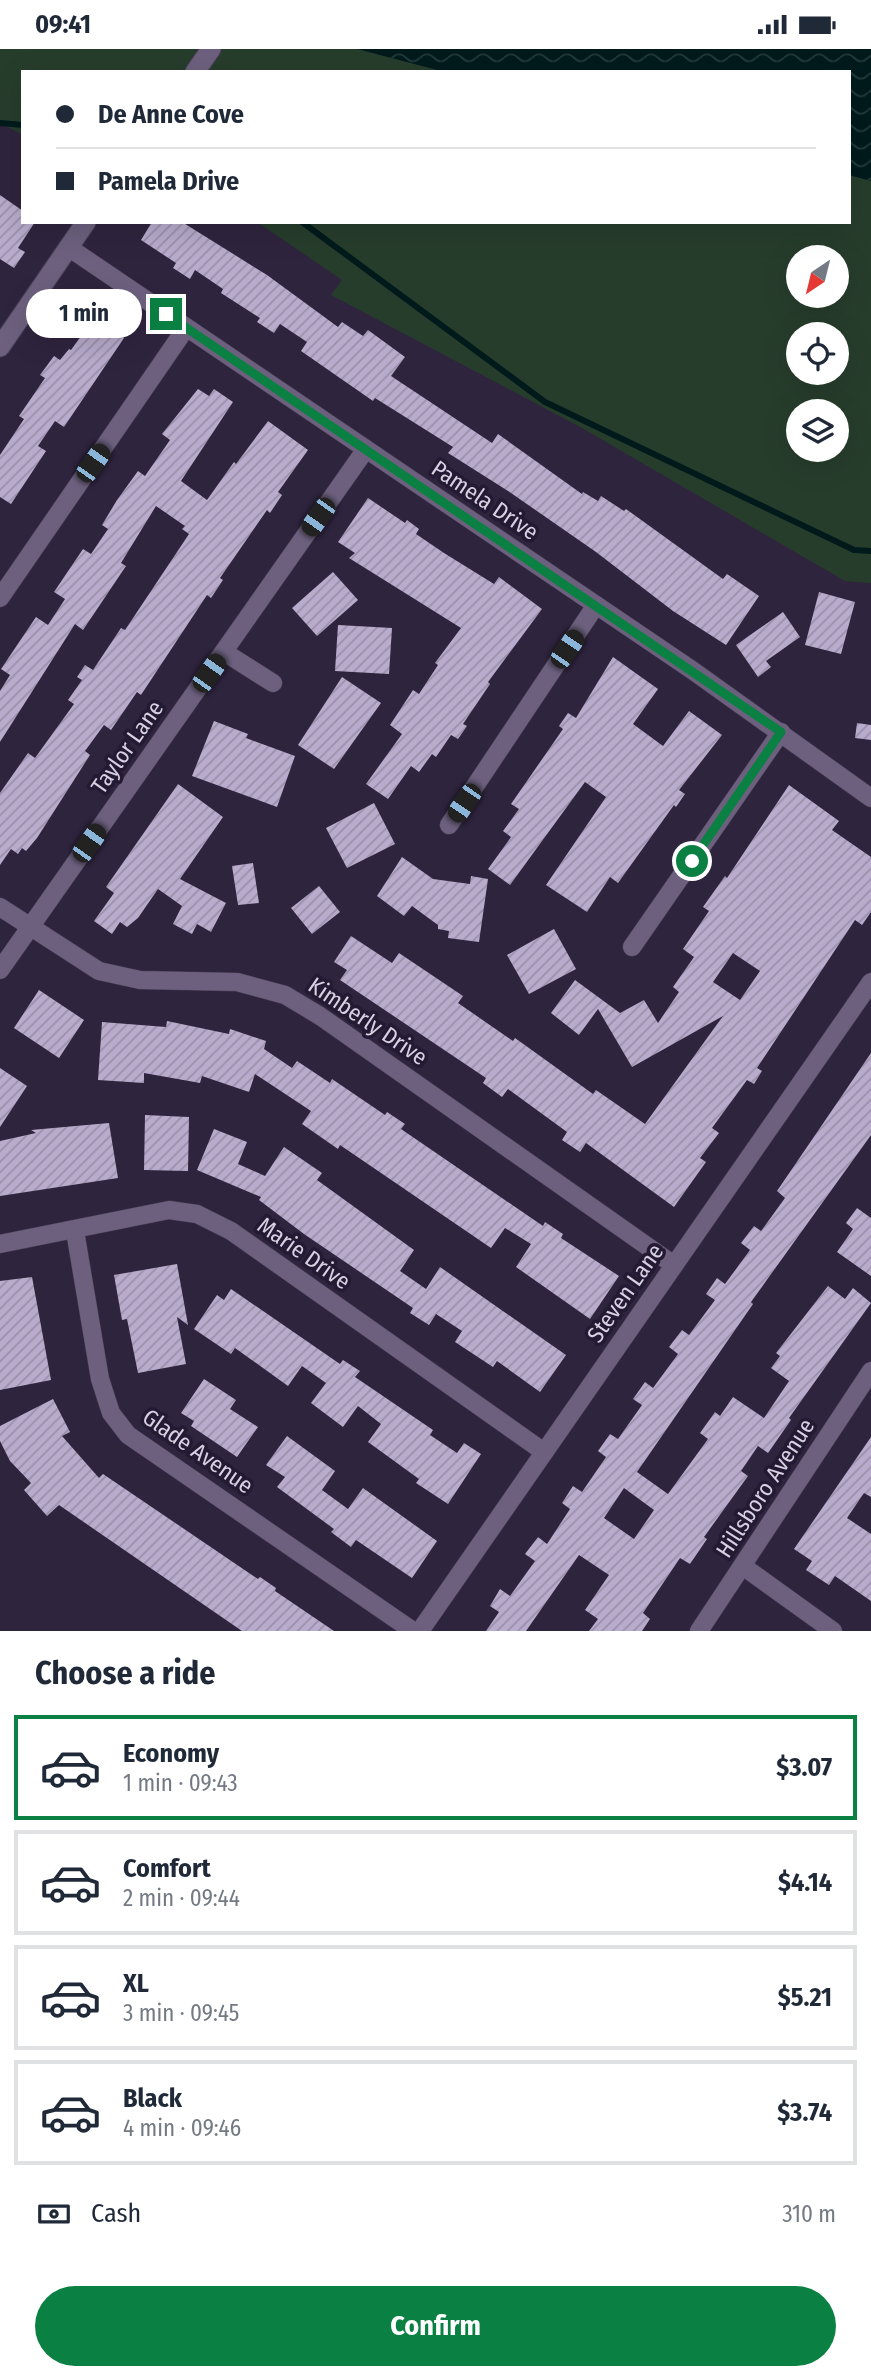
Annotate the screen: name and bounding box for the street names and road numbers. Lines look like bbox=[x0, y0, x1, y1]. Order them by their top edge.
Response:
street label: Pamela Drive bbox=[426, 454, 544, 546]
street label: Taylor Lane bbox=[85, 695, 169, 799]
street label: Kimberly Drive bbox=[303, 971, 433, 1071]
street label: Marie Drive bbox=[252, 1211, 356, 1295]
street label: Steven Lane bbox=[581, 1238, 669, 1348]
street label: Glade Avenue bbox=[137, 1403, 259, 1499]
street label: Hillsboro Avenue bbox=[710, 1413, 820, 1563]

